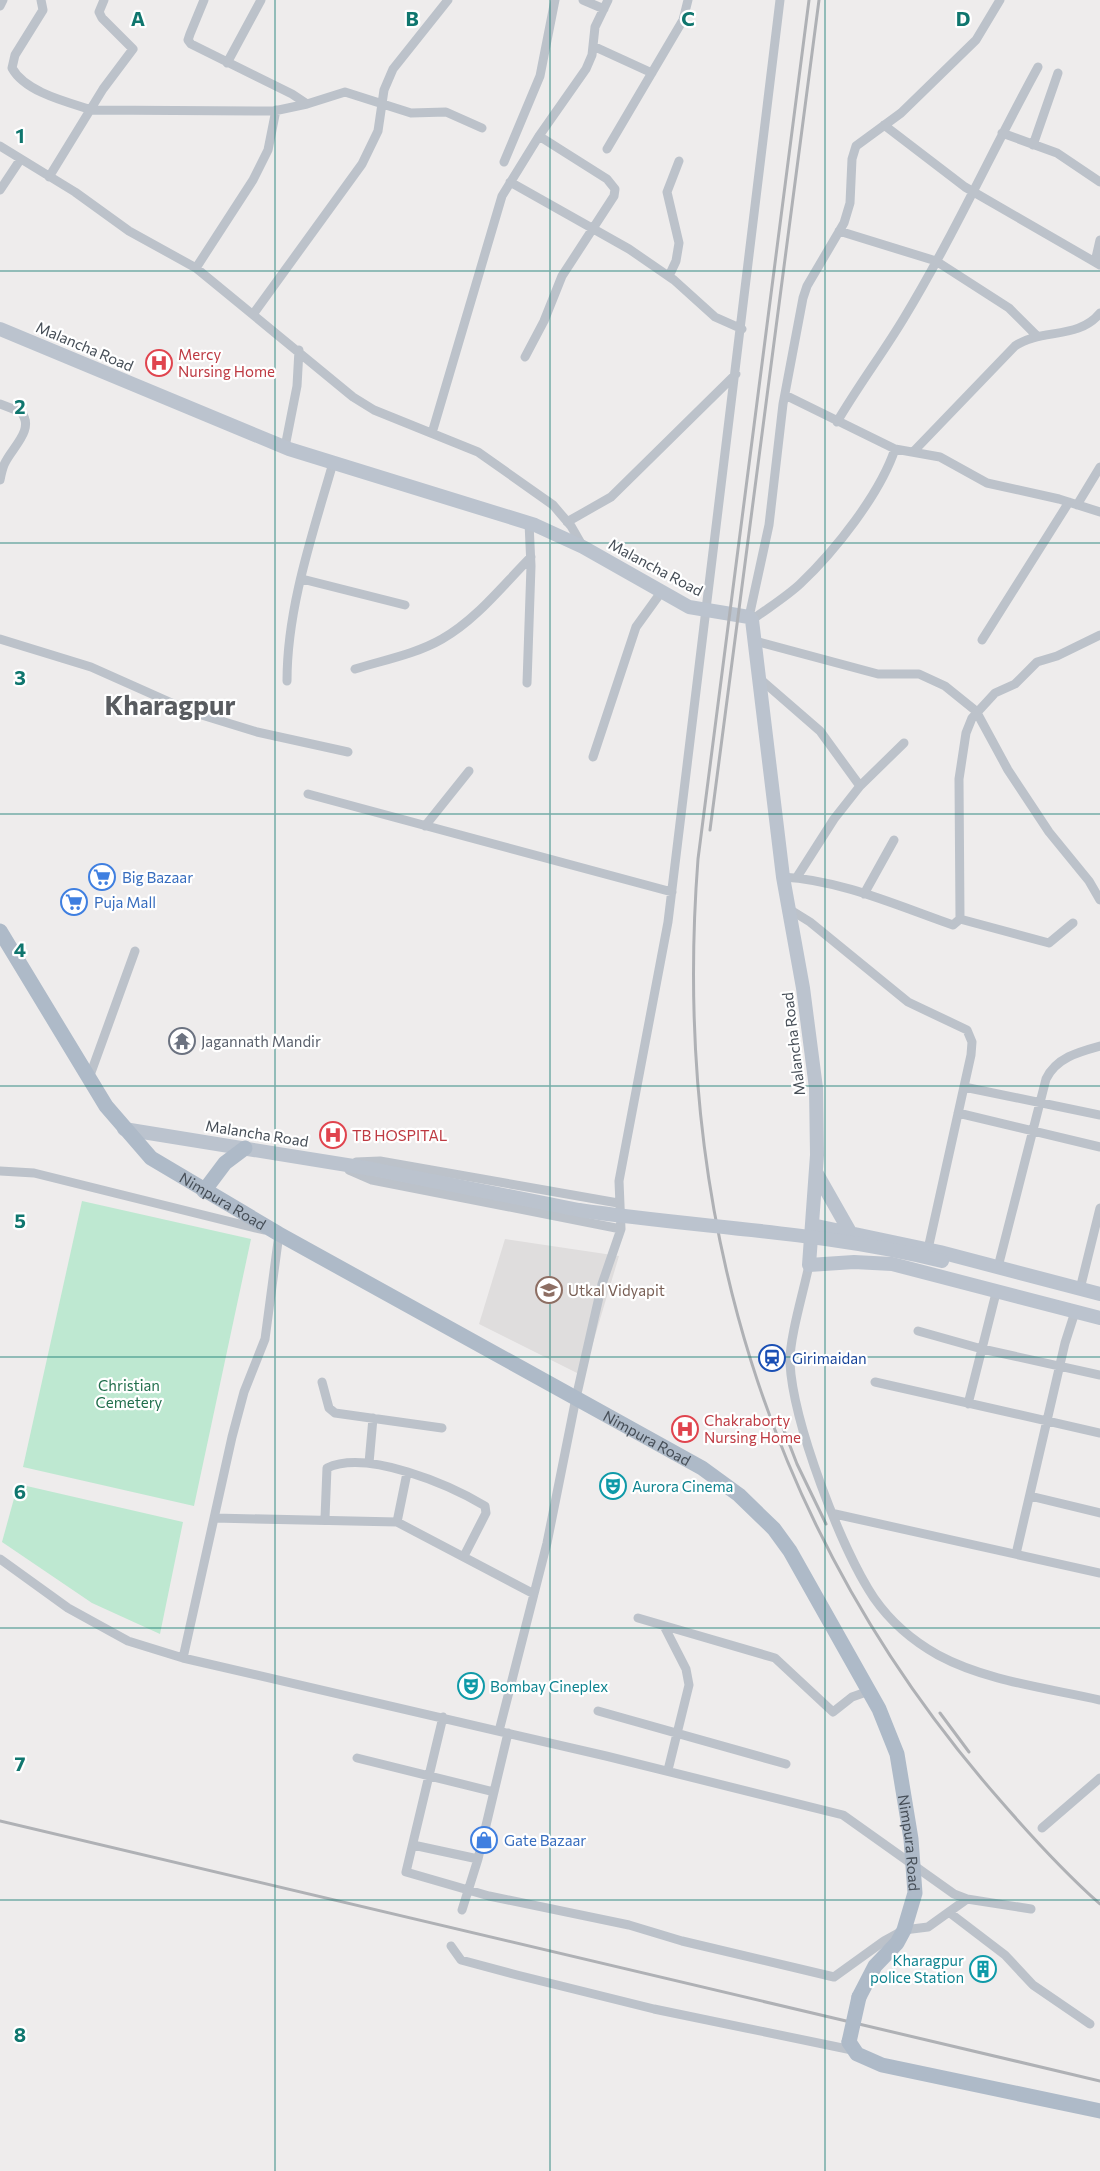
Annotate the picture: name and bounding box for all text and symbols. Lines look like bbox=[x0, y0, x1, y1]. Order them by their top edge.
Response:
text: A bbox=[131, 6, 145, 30]
text: B bbox=[405, 6, 419, 30]
text: C bbox=[681, 6, 695, 30]
text: D bbox=[956, 6, 970, 30]
text: 1 bbox=[15, 123, 25, 147]
street label: Malancha Road bbox=[34, 317, 136, 375]
place label: Mercy Nursing Home bbox=[178, 345, 275, 380]
hospital icon: Mercy Nursing Home bbox=[144, 348, 174, 378]
text: 2 bbox=[14, 394, 26, 418]
street label: Malancha Road bbox=[606, 535, 706, 599]
text: 3 bbox=[14, 665, 26, 689]
district label: Kharagpur bbox=[104, 688, 236, 721]
supermarket icon: Big Bazaar bbox=[87, 862, 117, 892]
place label: Big Bazaar bbox=[122, 868, 193, 886]
supermarket icon: Puja Mall bbox=[59, 887, 89, 917]
place label: Puja Mall bbox=[94, 893, 156, 911]
text: 4 bbox=[14, 937, 26, 961]
street label: Malancha Road bbox=[778, 991, 808, 1097]
temple icon: Jagannath Mandir bbox=[167, 1026, 197, 1056]
place label: Jagannath Mandir bbox=[201, 1032, 321, 1050]
street label: Malancha Road bbox=[204, 1116, 310, 1150]
hospital icon: TB HOSPITAL bbox=[318, 1120, 348, 1150]
place label: TB HOSPITAL bbox=[352, 1126, 448, 1144]
street label: Nimpura Road bbox=[177, 1168, 269, 1233]
text: 5 bbox=[14, 1208, 26, 1232]
school or university icon: Utkal Vidyapit bbox=[534, 1275, 564, 1305]
place label: Utkal Vidyapit bbox=[568, 1281, 665, 1299]
station icon: Girimaidan bbox=[757, 1343, 787, 1373]
place label: Girimaidan bbox=[792, 1349, 867, 1367]
park label: Christian Cemetery bbox=[96, 1376, 163, 1411]
street label: Nimpura Road bbox=[600, 1406, 694, 1469]
place label: Chakraborty Nursing Home bbox=[704, 1411, 801, 1446]
hospital icon: Chakraborty Nursing Home bbox=[670, 1414, 700, 1444]
theatre icon: Aurora Cinema bbox=[598, 1471, 628, 1501]
place label: Aurora Cinema bbox=[632, 1477, 733, 1495]
text: 6 bbox=[14, 1479, 26, 1503]
theatre icon: Bombay Cineplex bbox=[456, 1671, 486, 1701]
place label: Bombay Cineplex bbox=[490, 1677, 608, 1695]
text: 7 bbox=[15, 1751, 26, 1775]
street label: Nimpura Road bbox=[895, 1793, 924, 1892]
shop icon: Gate Bazaar bbox=[469, 1825, 499, 1855]
place label: Gate Bazaar bbox=[504, 1831, 586, 1849]
place label: Kharagpur police Station bbox=[870, 1951, 964, 1986]
building icon: Kharagpur police Station bbox=[968, 1954, 998, 1984]
text: 8 bbox=[14, 2022, 26, 2046]

